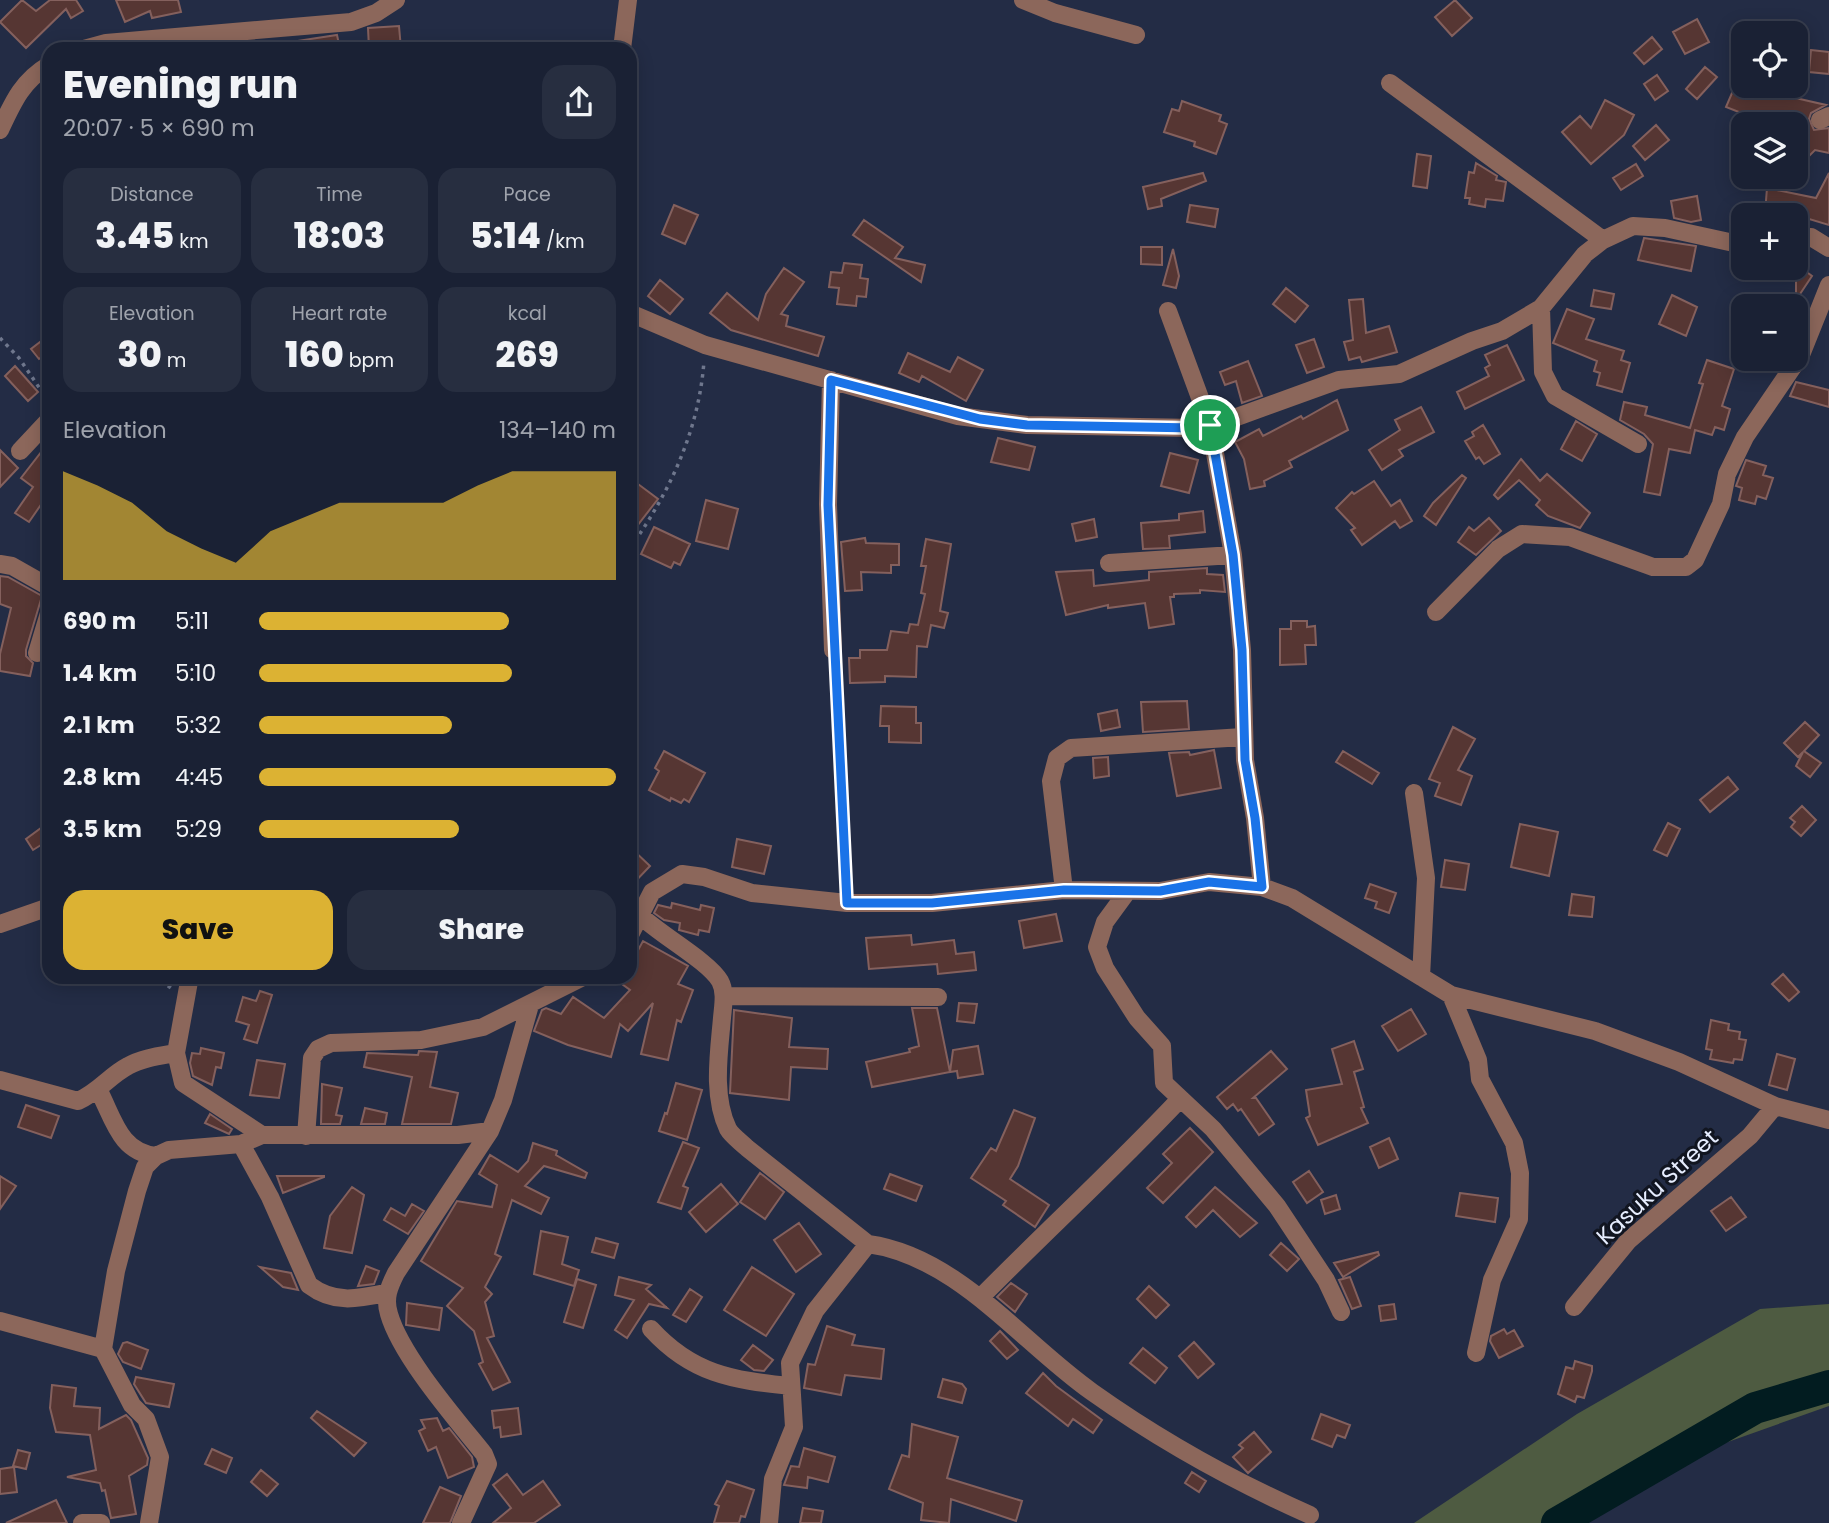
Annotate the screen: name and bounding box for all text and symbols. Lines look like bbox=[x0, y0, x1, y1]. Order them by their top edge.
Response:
map controls bbox=[1731, 21, 1808, 371]
button: locate bbox=[1731, 21, 1808, 98]
text: Evening run bbox=[63, 58, 298, 111]
button: share bbox=[542, 65, 616, 139]
text: 20:07 · 5 × 690 m bbox=[63, 112, 255, 144]
button: layers bbox=[1731, 112, 1808, 189]
text: Distance bbox=[110, 181, 193, 208]
text: Time bbox=[316, 181, 363, 208]
text: Pace bbox=[504, 181, 551, 208]
button: + bbox=[1731, 203, 1808, 280]
text: 3.45 bbox=[95, 211, 174, 260]
text: 18:03 bbox=[294, 211, 385, 260]
text: 5:14 bbox=[470, 211, 541, 260]
text: km bbox=[174, 228, 209, 255]
text: /km bbox=[541, 228, 585, 255]
button: − bbox=[1731, 294, 1808, 371]
text: Elevation bbox=[109, 300, 195, 327]
text: Heart rate bbox=[292, 300, 387, 327]
text: kcal bbox=[508, 300, 547, 327]
text: 30 bbox=[117, 330, 162, 379]
text: 160 bbox=[285, 330, 344, 379]
text: 269 bbox=[495, 330, 559, 379]
text: m bbox=[162, 347, 186, 374]
text: bpm bbox=[344, 347, 394, 374]
pin bbox=[1180, 395, 1240, 455]
icon: arrive bbox=[1191, 406, 1229, 444]
text: Elevation bbox=[63, 414, 167, 446]
text: 134–140 m bbox=[499, 414, 616, 446]
text: 690 m bbox=[63, 605, 136, 637]
text: 5:11 bbox=[175, 605, 209, 637]
text: 1.4 km bbox=[63, 657, 137, 689]
text: 5:10 bbox=[175, 657, 216, 689]
text: 2.1 km bbox=[63, 709, 135, 741]
text: 5:32 bbox=[175, 709, 221, 741]
text: 2.8 km bbox=[63, 761, 141, 793]
text: 4:45 bbox=[175, 761, 223, 793]
text: 3.5 km bbox=[63, 813, 142, 845]
text: 5:29 bbox=[175, 813, 222, 845]
button: Save bbox=[63, 890, 333, 970]
button: Share bbox=[347, 890, 616, 970]
street label: Kasuku Street bbox=[1589, 1122, 1725, 1252]

